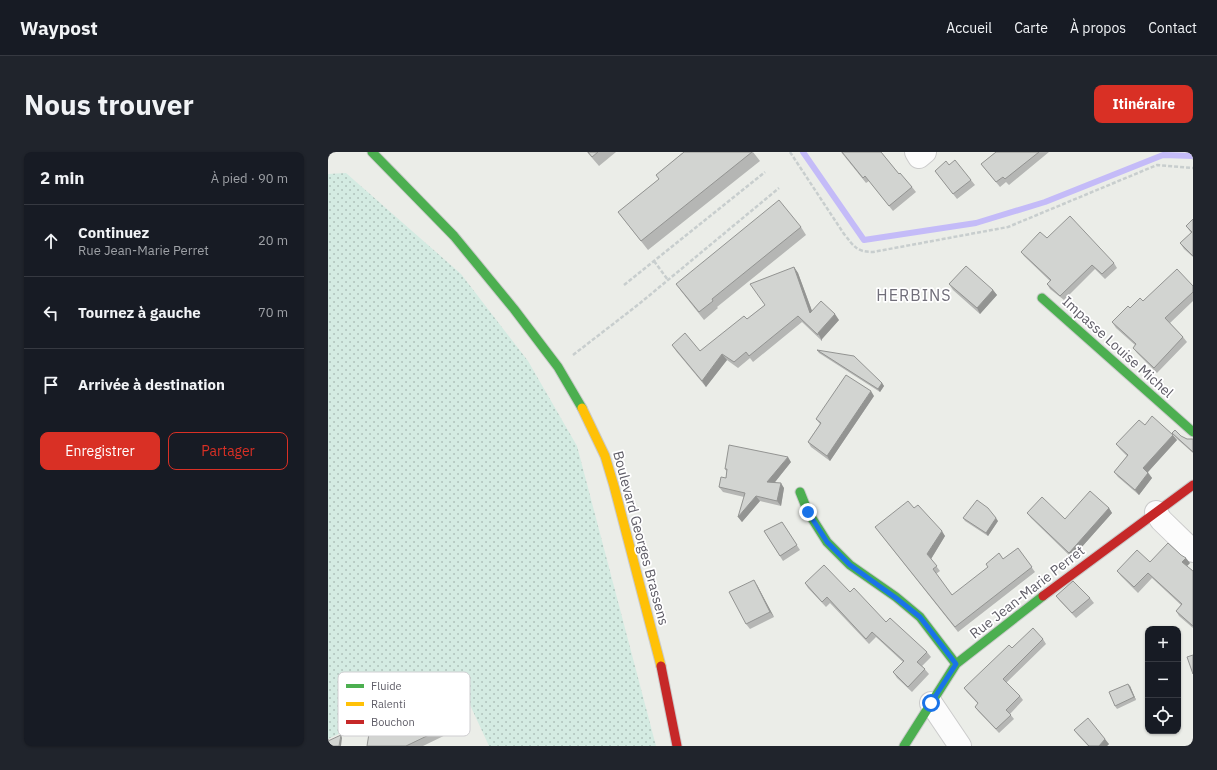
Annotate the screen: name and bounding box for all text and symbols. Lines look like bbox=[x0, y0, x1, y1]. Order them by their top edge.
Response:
text: Waypost bbox=[20, 16, 98, 40]
text: Accueil bbox=[946, 19, 992, 37]
text: Carte bbox=[1014, 19, 1048, 37]
text: À propos bbox=[1070, 19, 1126, 37]
text: Contact bbox=[1148, 19, 1197, 37]
button: Itinéraire bbox=[1094, 85, 1193, 123]
text: Nous trouver bbox=[24, 86, 194, 123]
text: 2 min bbox=[40, 167, 84, 189]
text: À pied · 90 m bbox=[211, 170, 288, 187]
text: Continuez bbox=[78, 223, 149, 242]
icon: ahead bbox=[40, 230, 62, 252]
text: 20 m bbox=[258, 232, 288, 249]
text: Rue Jean-Marie Perret bbox=[78, 242, 209, 259]
district label: HERBINS bbox=[876, 285, 952, 305]
street label: Impasse Louise Michel bbox=[1059, 292, 1177, 402]
icon: left bbox=[40, 302, 62, 324]
text: Tournez à gauche bbox=[78, 303, 201, 322]
text: 70 m bbox=[258, 304, 288, 321]
icon: arrive bbox=[40, 374, 62, 396]
text: Arrivée à destination bbox=[78, 375, 225, 394]
button: Enregistrer bbox=[40, 432, 160, 470]
button: Partager bbox=[168, 432, 288, 470]
street label: Boulevard Georges Brassens bbox=[609, 449, 673, 627]
route end bbox=[799, 503, 817, 521]
street label: Rue Jean-Marie Perret bbox=[966, 541, 1088, 642]
map controls bbox=[1145, 626, 1181, 734]
button: + bbox=[1145, 626, 1181, 662]
button: − bbox=[1145, 662, 1181, 698]
legend bbox=[338, 672, 470, 736]
text: Fluide bbox=[371, 679, 402, 693]
route start bbox=[922, 694, 940, 712]
text: Ralenti bbox=[371, 697, 406, 711]
button: locate bbox=[1145, 698, 1181, 734]
text: Bouchon bbox=[371, 715, 415, 729]

